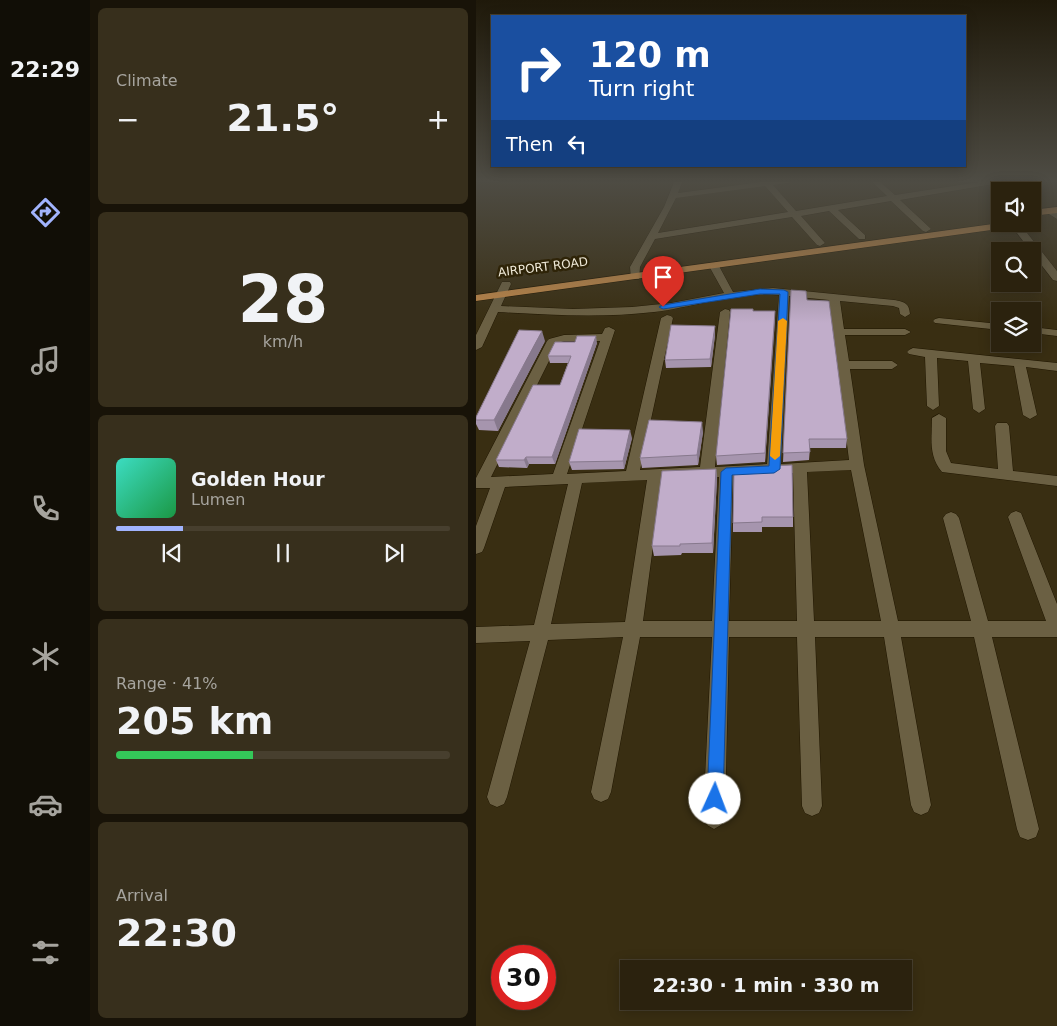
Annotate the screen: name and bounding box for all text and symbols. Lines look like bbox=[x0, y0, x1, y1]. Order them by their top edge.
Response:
icon: right bbox=[506, 35, 571, 100]
text: 120 m bbox=[589, 35, 711, 75]
text: 22:29 bbox=[10, 57, 80, 82]
text: Climate bbox=[116, 71, 178, 90]
text: Turn right bbox=[589, 76, 694, 101]
text: 21.5° bbox=[227, 96, 339, 140]
text: − bbox=[116, 103, 139, 136]
text: + bbox=[427, 103, 450, 136]
icon: left bbox=[563, 130, 591, 158]
text: Then bbox=[506, 133, 553, 155]
map controls bbox=[991, 182, 1041, 352]
button: sound bbox=[991, 182, 1041, 232]
icon: directions bbox=[28, 195, 63, 230]
button: search bbox=[991, 242, 1041, 292]
street label: AIRPORT ROAD bbox=[497, 255, 589, 279]
pin bbox=[642, 256, 684, 307]
text: 28 bbox=[238, 262, 328, 337]
icon: arrive bbox=[649, 263, 677, 291]
button: layers bbox=[991, 302, 1041, 352]
text: km/h bbox=[263, 332, 303, 351]
icon: music bbox=[28, 343, 63, 378]
text: Golden Hour bbox=[191, 468, 325, 490]
text: Lumen bbox=[191, 490, 245, 509]
icon: phone bbox=[28, 491, 63, 526]
icon: previous bbox=[158, 539, 186, 567]
icon: pause bbox=[269, 539, 297, 567]
icon: next bbox=[380, 539, 408, 567]
icon: climate bbox=[28, 639, 63, 674]
text: Range · 41% bbox=[116, 674, 218, 693]
text: 205 km bbox=[116, 699, 273, 743]
position arrow bbox=[688, 772, 740, 824]
icon: car bbox=[28, 787, 63, 822]
text: Arrival bbox=[116, 886, 168, 905]
text: 22:30 bbox=[116, 911, 237, 955]
icon: filters bbox=[28, 935, 63, 970]
speed limit sign: 30 bbox=[491, 945, 556, 1010]
text: 22:30 · 1 min · 330 m bbox=[652, 974, 880, 996]

